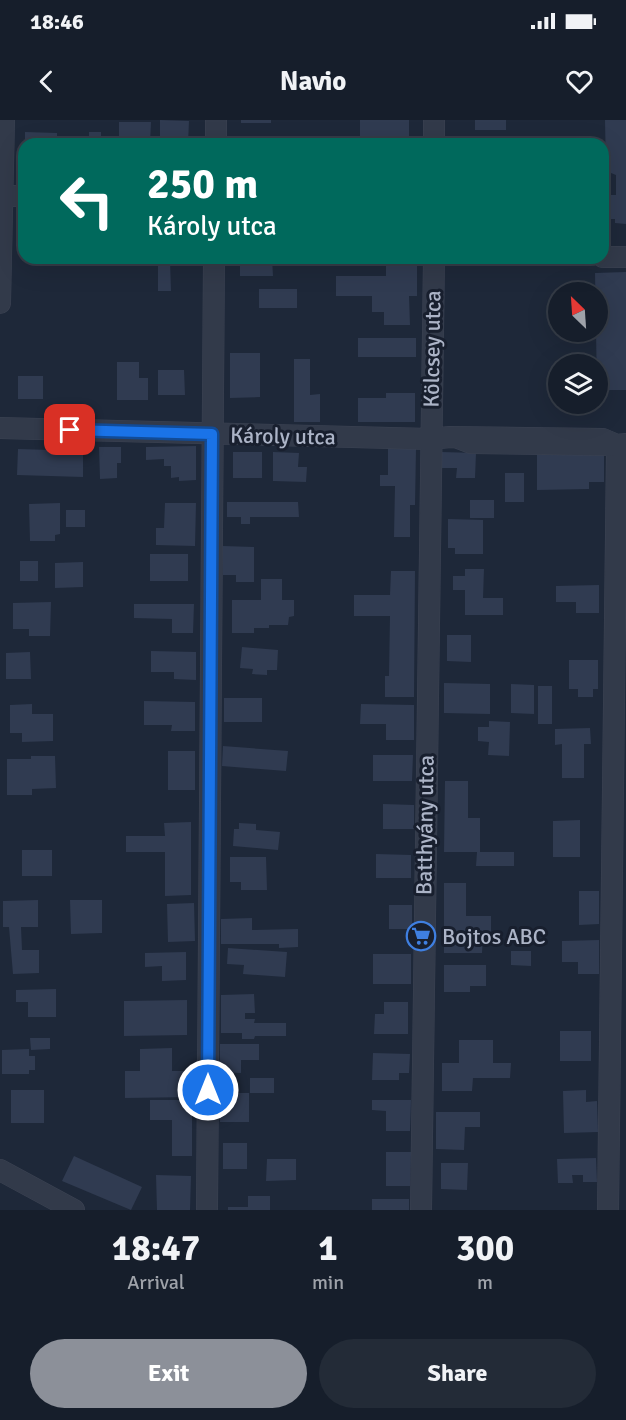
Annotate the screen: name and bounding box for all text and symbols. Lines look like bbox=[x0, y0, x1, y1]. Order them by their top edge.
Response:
text: 18:46 bbox=[30, 8, 84, 35]
icon: back bbox=[30, 65, 63, 98]
text: Navio bbox=[280, 65, 346, 98]
icon: heart bbox=[563, 65, 596, 98]
text: 250 m bbox=[147, 159, 258, 210]
icon: left bbox=[48, 162, 126, 240]
text: Károly utca bbox=[147, 210, 277, 243]
north arrow bbox=[548, 282, 608, 342]
map controls bbox=[548, 282, 608, 414]
street label: Kölcsey utca bbox=[417, 290, 447, 408]
button: layers bbox=[548, 354, 608, 414]
pin bbox=[44, 404, 95, 455]
icon: arrive bbox=[53, 413, 86, 446]
street label: Károly utca bbox=[230, 422, 336, 450]
street label: Batthyány utca bbox=[410, 755, 440, 895]
supermarket icon: Bojtos ABC bbox=[405, 920, 437, 952]
place label: Bojtos ABC bbox=[442, 923, 546, 950]
position arrow bbox=[176, 1058, 240, 1122]
text: 18:47 bbox=[112, 1226, 200, 1271]
text: 1 bbox=[318, 1226, 338, 1271]
text: 300 bbox=[456, 1226, 514, 1271]
text: Arrival bbox=[127, 1270, 185, 1295]
text: min bbox=[312, 1270, 344, 1295]
text: m bbox=[477, 1270, 493, 1295]
button: Exit bbox=[30, 1339, 307, 1408]
button: Share bbox=[319, 1339, 596, 1408]

